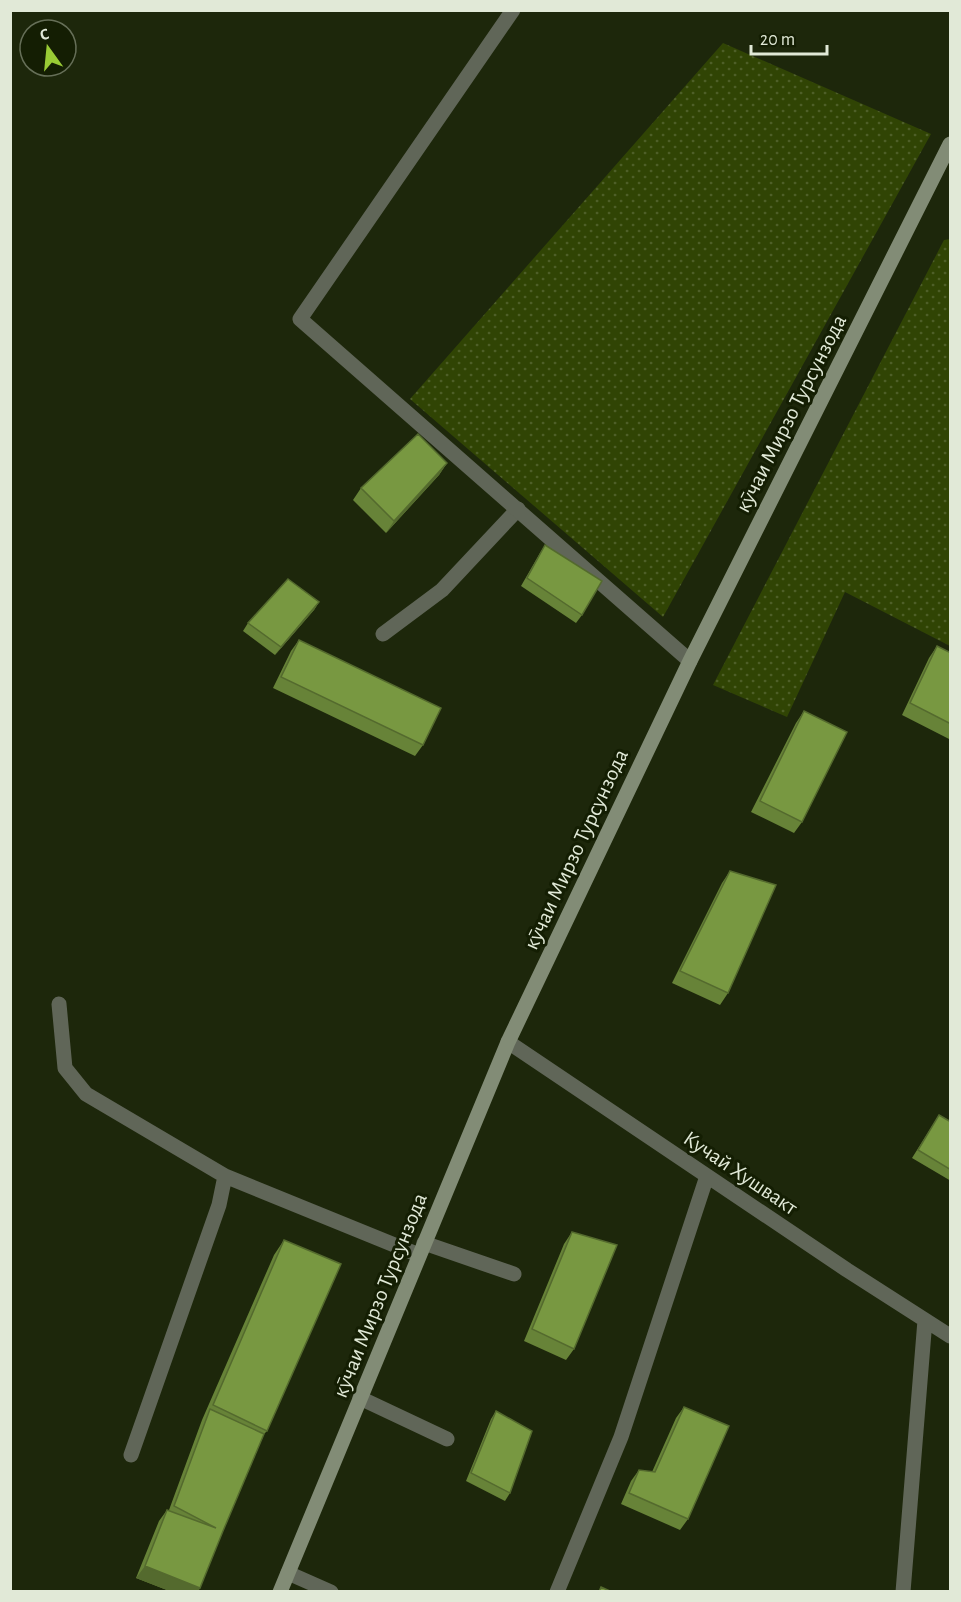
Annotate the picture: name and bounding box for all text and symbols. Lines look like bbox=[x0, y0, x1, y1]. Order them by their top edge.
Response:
north arrow bbox=[18, 18, 78, 78]
scale bar bbox=[751, 18, 828, 56]
text: С bbox=[38, 26, 51, 43]
text: 20 m bbox=[760, 31, 795, 49]
street label: кӯчаи Мирзо Турсунзода bbox=[732, 311, 850, 516]
street label: кӯчаи Мирзо Турсунзода bbox=[520, 746, 632, 953]
street label: Кучай Хушвакт bbox=[679, 1127, 802, 1220]
street label: кӯчаи Мирзо Турсунзода bbox=[329, 1190, 431, 1401]

